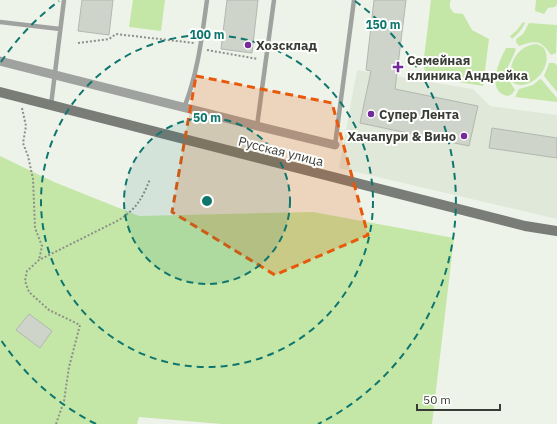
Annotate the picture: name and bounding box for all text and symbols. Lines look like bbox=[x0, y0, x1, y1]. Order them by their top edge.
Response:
text: 150 m bbox=[365, 17, 401, 32]
text: 100 m bbox=[189, 27, 225, 42]
place label: Хозсклад bbox=[256, 37, 317, 54]
marker: Хозсклад bbox=[243, 40, 253, 50]
place label: Семейная клиника Андрейка bbox=[407, 52, 528, 84]
marker: Семейная клиника Андрейка bbox=[392, 61, 404, 73]
place label: Супер Лента bbox=[379, 106, 459, 123]
marker: Супер Лента bbox=[366, 109, 376, 119]
text: 50 m bbox=[193, 110, 221, 125]
place label: Хачапури & Вино bbox=[347, 128, 456, 145]
marker: Хачапури & Вино bbox=[459, 131, 469, 141]
street label: Русская улица bbox=[236, 133, 325, 170]
centre of rings bbox=[200, 194, 214, 208]
scale bar bbox=[417, 386, 500, 412]
text: 50 m bbox=[423, 392, 451, 407]

